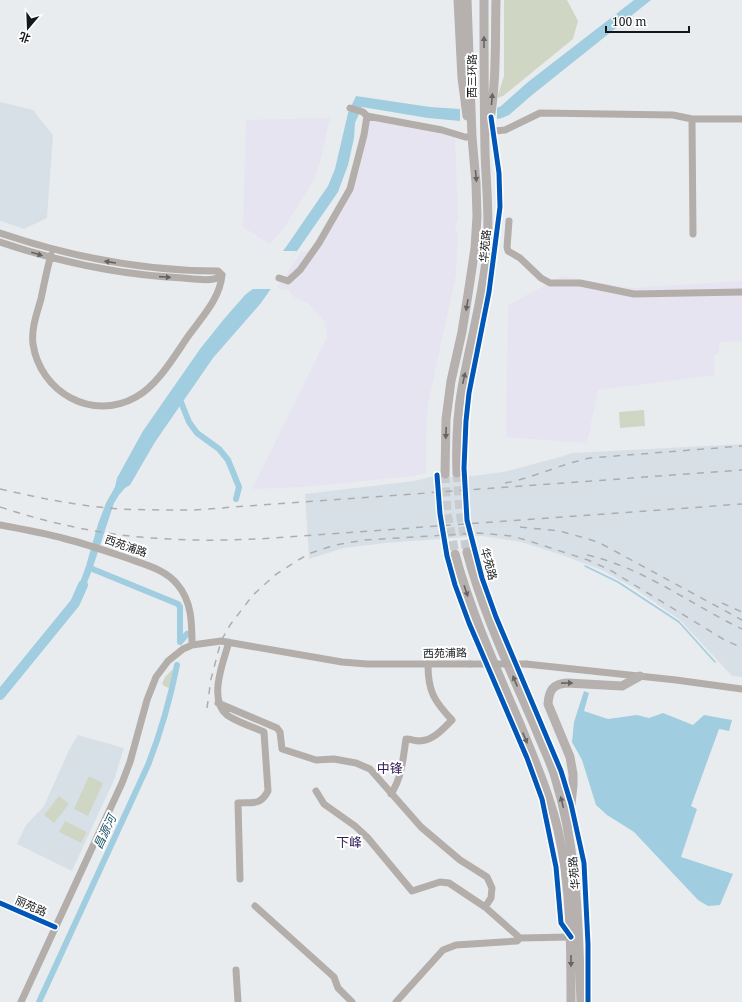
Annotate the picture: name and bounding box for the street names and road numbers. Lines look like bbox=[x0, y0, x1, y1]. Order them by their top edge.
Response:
street label: 西三环路 bbox=[464, 54, 479, 98]
street label: 华苑路 bbox=[476, 229, 493, 263]
street label: 西苑浦路 bbox=[103, 531, 149, 560]
street label: 华苑路 bbox=[478, 546, 501, 582]
street label: 西苑浦路 bbox=[423, 645, 467, 660]
street label: 华苑路 bbox=[564, 856, 583, 890]
street label: 丽苑路 bbox=[13, 892, 49, 919]

